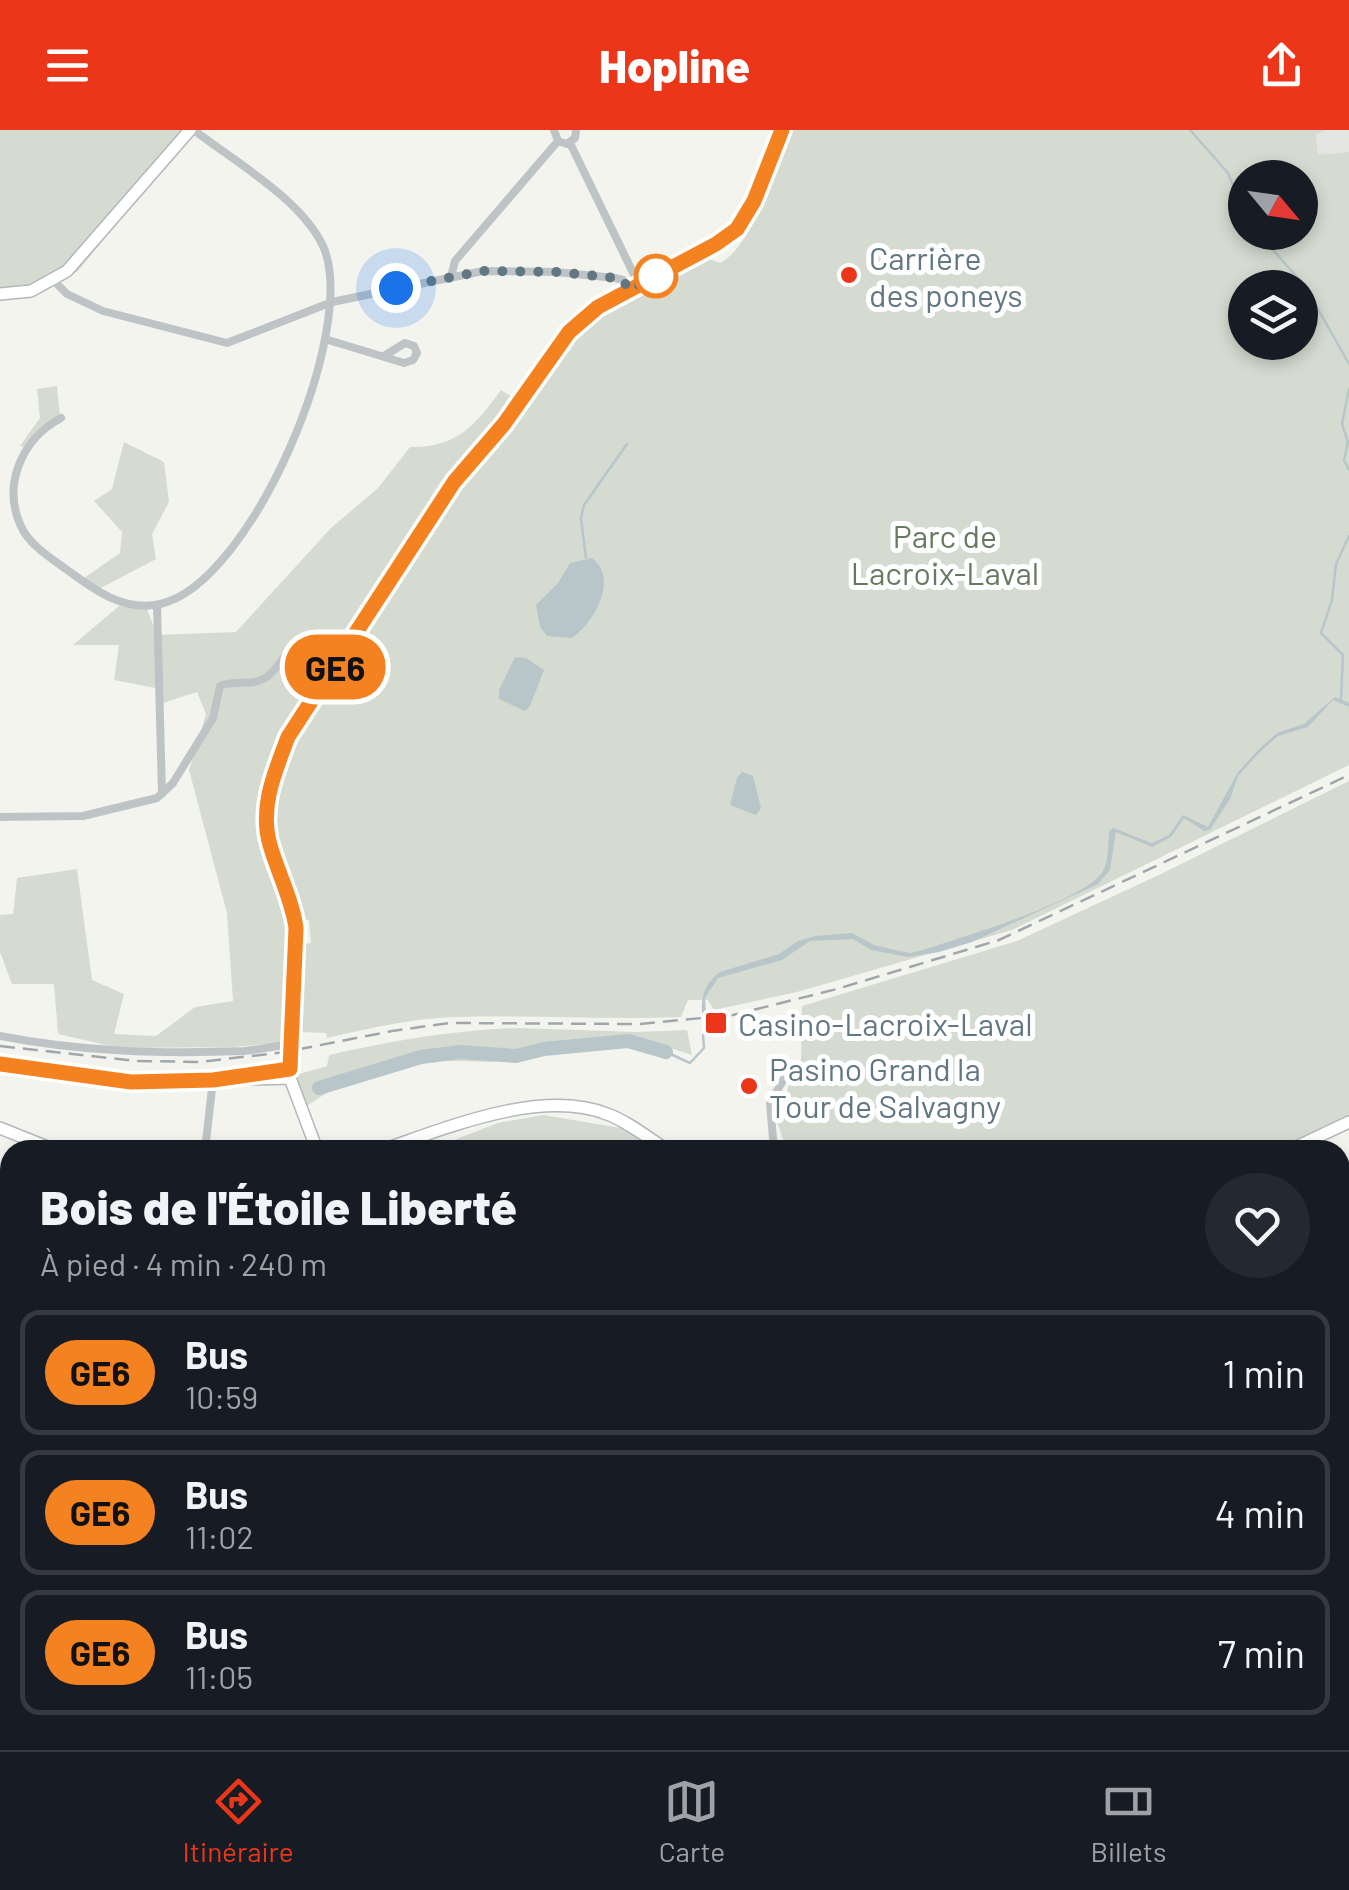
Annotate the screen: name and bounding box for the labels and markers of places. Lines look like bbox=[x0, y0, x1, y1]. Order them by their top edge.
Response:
place label: Carrière des poneys bbox=[869, 238, 1023, 313]
unlabelled marker bbox=[635, 255, 677, 297]
marker: Carrière des poneys bbox=[838, 264, 860, 286]
place label: Casino-Lacroix-Laval bbox=[738, 1004, 1033, 1042]
marker: Casino-Lacroix-Laval bbox=[703, 1010, 729, 1036]
place label: Pasino Grand la Tour de Salvagny bbox=[769, 1049, 1001, 1124]
marker: Pasino Grand la Tour de Salvagny bbox=[738, 1075, 760, 1097]

